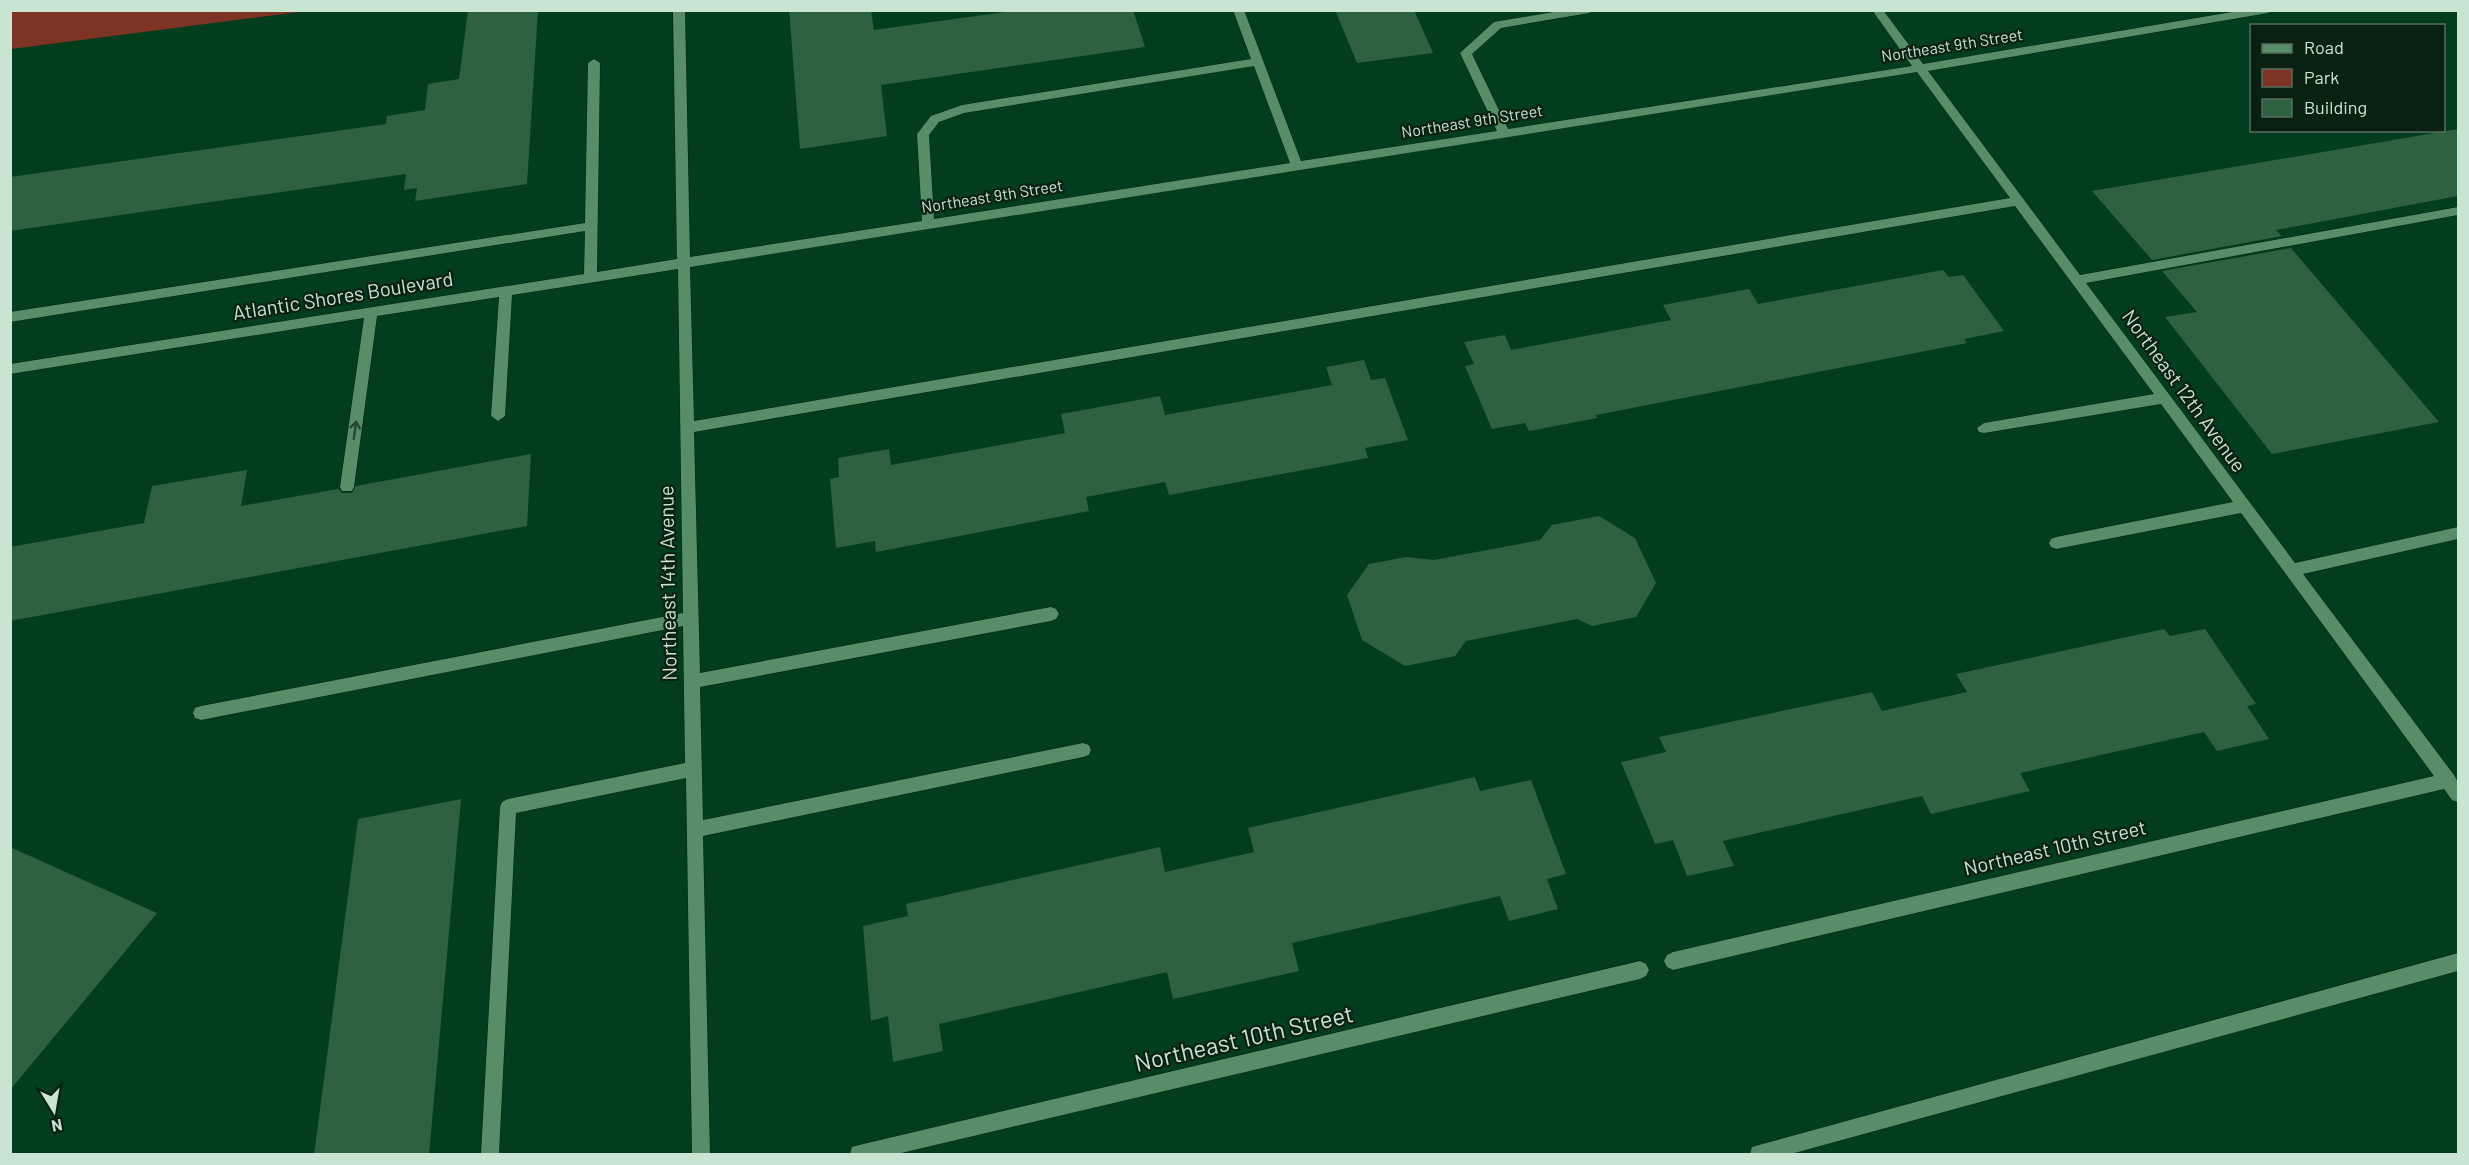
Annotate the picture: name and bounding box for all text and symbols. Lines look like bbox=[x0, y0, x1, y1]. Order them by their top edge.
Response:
street label: Northeast 9th Street bbox=[1880, 24, 2024, 65]
legend bbox=[2250, 24, 2445, 132]
text: Road bbox=[2304, 36, 2344, 58]
text: Park bbox=[2304, 66, 2339, 88]
text: Building bbox=[2304, 96, 2367, 118]
street label: Northeast 9th Street bbox=[1400, 100, 1544, 141]
street label: Northeast 9th Street bbox=[920, 175, 1064, 216]
street label: Atlantic Shores Boulevard bbox=[231, 266, 455, 324]
street label: Northeast 12th Avenue bbox=[2118, 305, 2252, 476]
one-way arrow bbox=[349, 420, 360, 440]
street label: Northeast 14th Avenue bbox=[653, 485, 681, 681]
street label: Northeast 10th Street bbox=[1961, 814, 2148, 880]
street label: Northeast 10th Street bbox=[1131, 998, 1356, 1077]
north arrow bbox=[24, 1081, 84, 1141]
text: N bbox=[50, 1116, 64, 1137]

